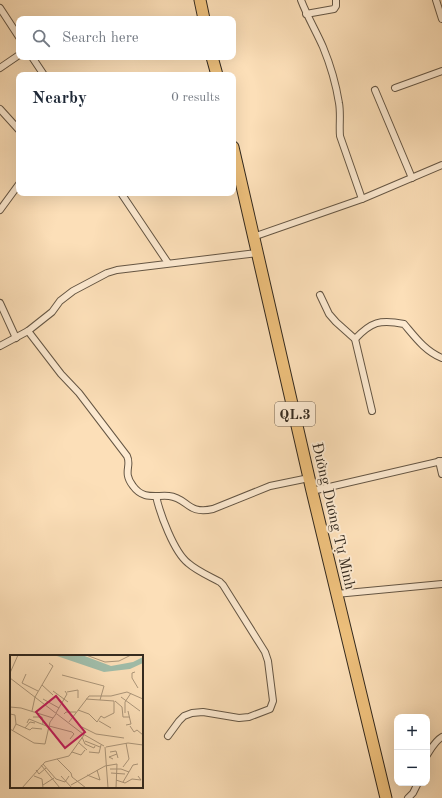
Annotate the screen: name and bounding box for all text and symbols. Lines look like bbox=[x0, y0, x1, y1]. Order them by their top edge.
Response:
search box bbox=[16, 16, 236, 60]
icon: search bbox=[30, 27, 52, 49]
text: Search here bbox=[62, 31, 139, 46]
text: Nearby bbox=[32, 90, 87, 107]
text: 0 results bbox=[171, 91, 220, 104]
road number: QL.3 bbox=[275, 402, 315, 426]
street label: Đường Dương Tự Minh bbox=[308, 441, 357, 591]
inset map bbox=[10, 655, 143, 788]
map controls bbox=[394, 714, 430, 786]
button: + bbox=[394, 714, 430, 750]
button: − bbox=[394, 750, 430, 786]

